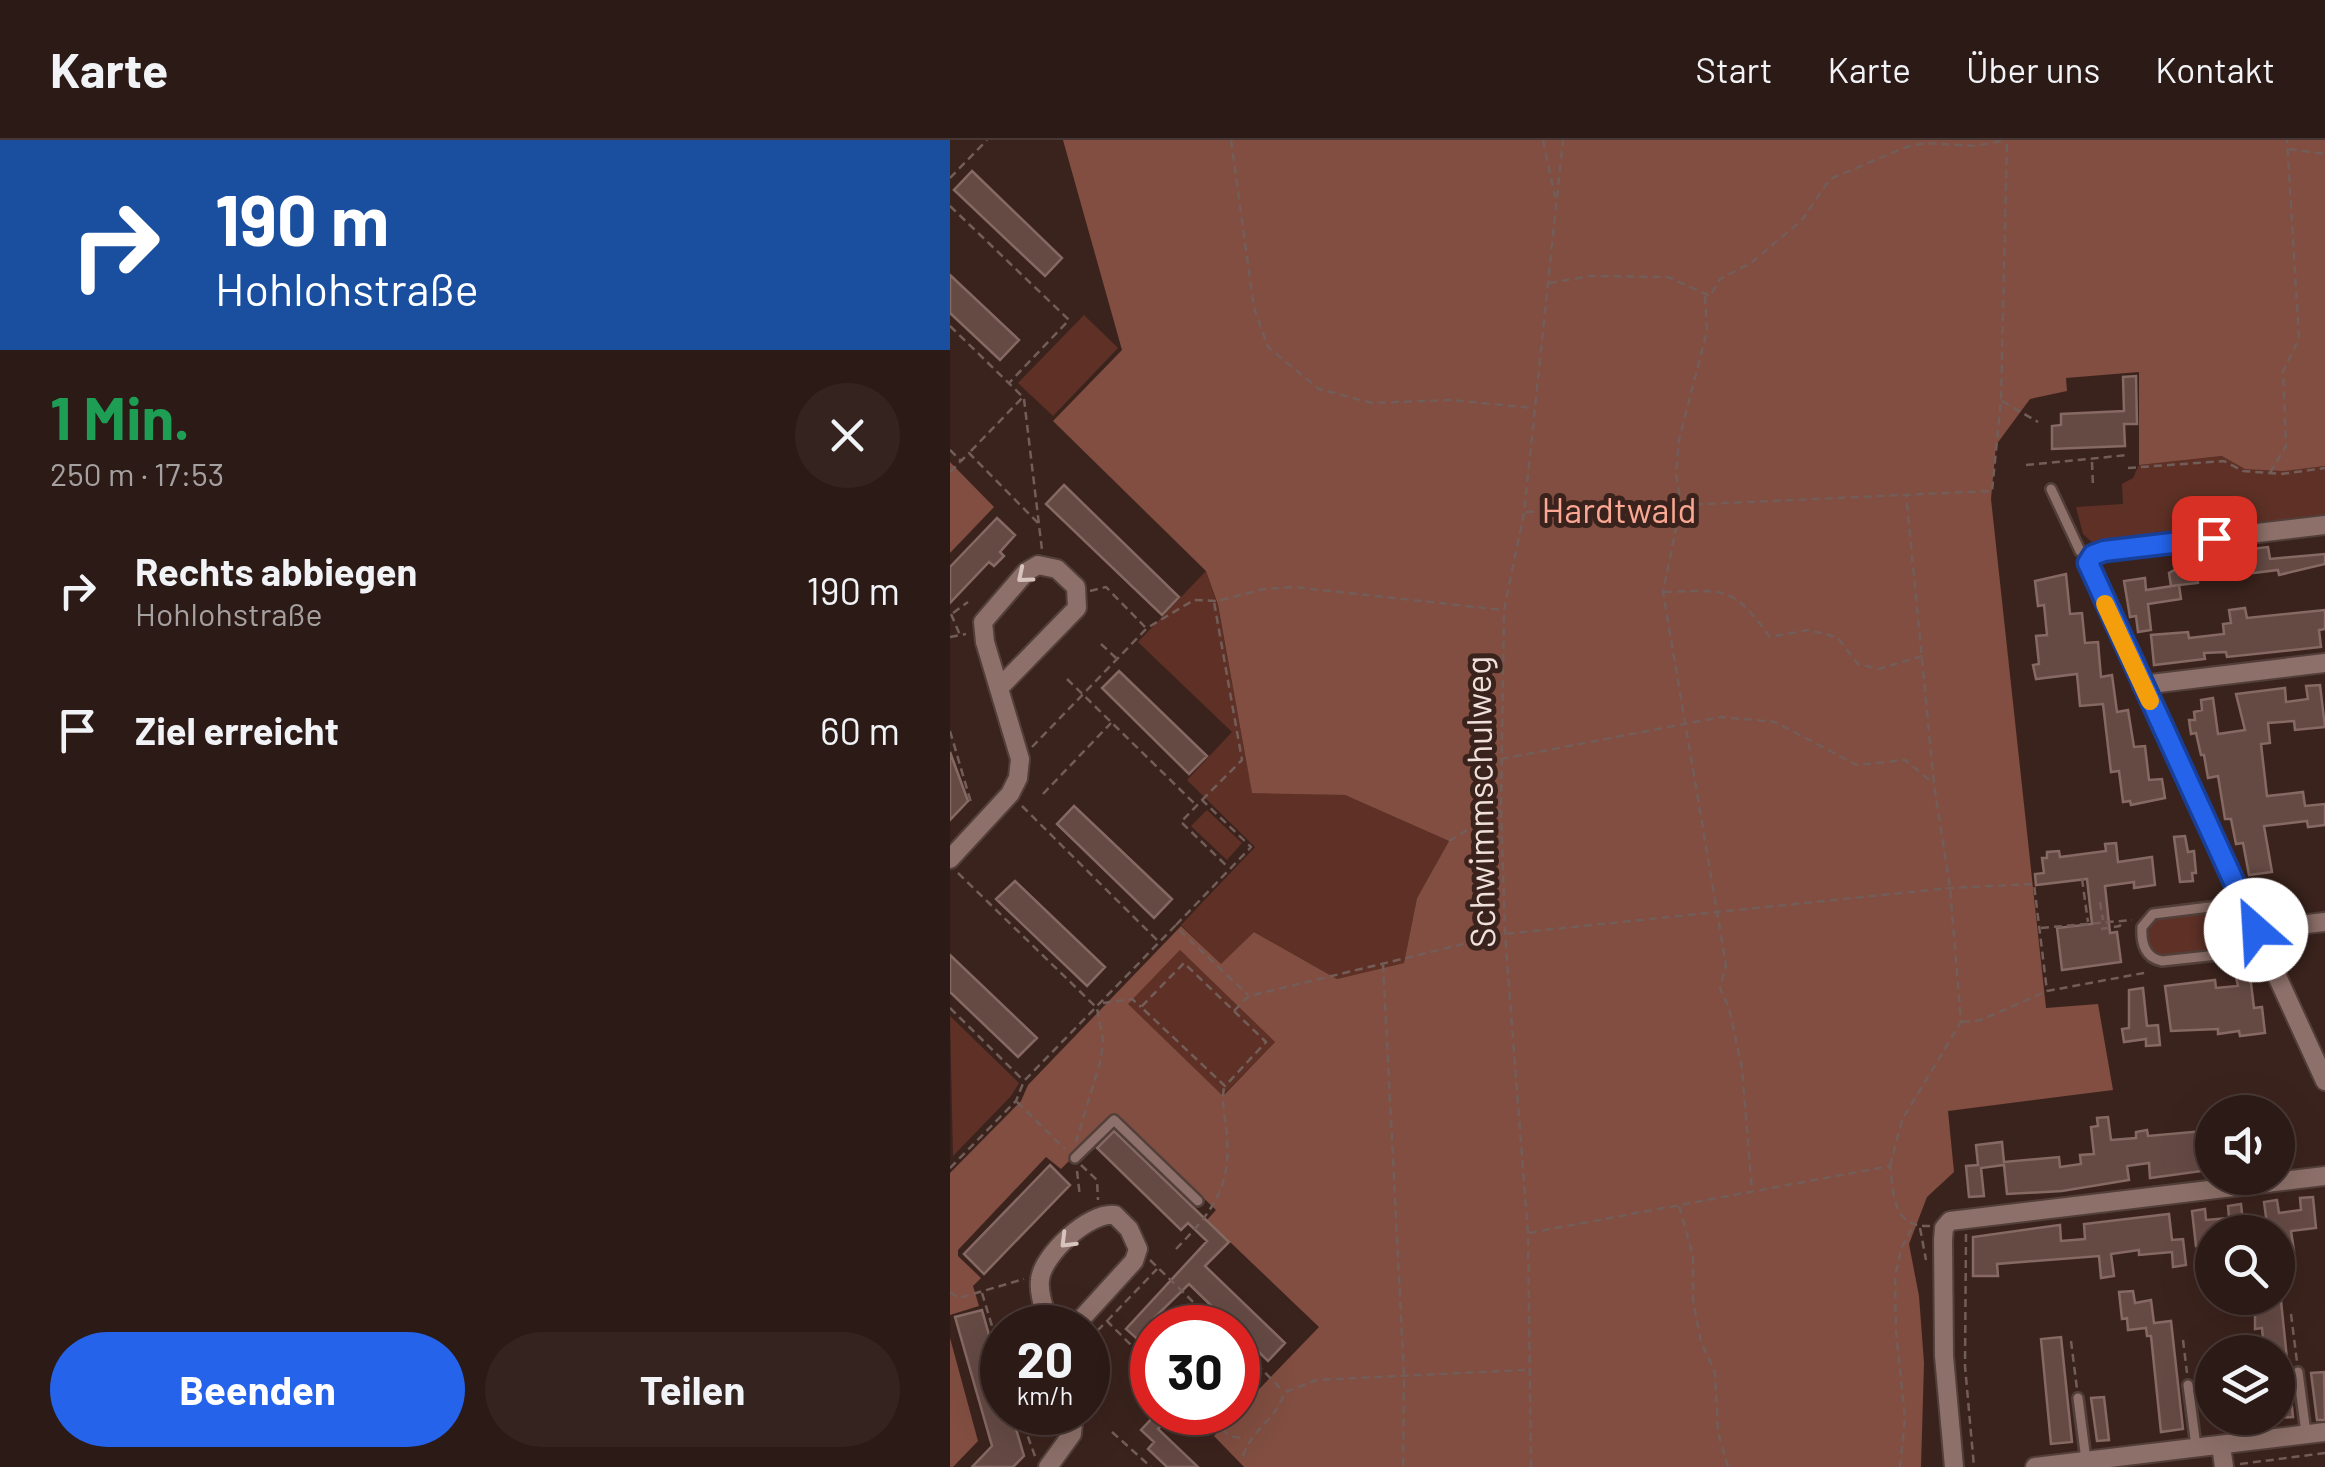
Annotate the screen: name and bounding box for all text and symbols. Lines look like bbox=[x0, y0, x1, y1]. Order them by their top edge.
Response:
text: Karte bbox=[50, 40, 168, 98]
text: Start bbox=[1695, 48, 1773, 90]
text: Karte bbox=[1828, 48, 1911, 90]
text: Über uns bbox=[1966, 48, 2100, 90]
text: Kontakt bbox=[2155, 48, 2275, 90]
text: 190 m bbox=[215, 176, 389, 260]
icon: right bbox=[50, 180, 180, 310]
text: Hohlohstraße bbox=[215, 261, 479, 315]
text: 1 Min. bbox=[50, 380, 190, 452]
button: close bbox=[795, 383, 900, 488]
text: 250 m · 17:53 bbox=[50, 454, 224, 492]
park label: Hardtwald bbox=[1541, 488, 1697, 530]
pin bbox=[2172, 496, 2257, 581]
icon: arrive bbox=[2187, 511, 2242, 566]
text: Rechts abbiegen bbox=[135, 548, 417, 594]
icon: right bbox=[50, 563, 105, 618]
one-way arrow bbox=[1018, 564, 1036, 582]
text: 190 m bbox=[806, 567, 900, 613]
text: Hohlohstraße bbox=[135, 594, 323, 632]
street label: Schwimmschulweg bbox=[1455, 656, 1503, 948]
icon: arrive bbox=[50, 703, 105, 758]
text: Ziel erreicht bbox=[135, 707, 339, 753]
text: 60 m bbox=[820, 707, 900, 753]
position arrow bbox=[2204, 878, 2308, 982]
map controls bbox=[2195, 1095, 2295, 1435]
button: sound bbox=[2195, 1095, 2295, 1195]
button: search bbox=[2195, 1215, 2295, 1315]
one-way arrow bbox=[1060, 1229, 1078, 1247]
speed limit sign: 30 bbox=[1130, 1305, 1260, 1435]
text: 20 bbox=[1017, 1328, 1073, 1388]
button: Beenden bbox=[50, 1332, 465, 1447]
button: Teilen bbox=[485, 1332, 900, 1447]
button: layers bbox=[2195, 1335, 2295, 1435]
text: km/h bbox=[1017, 1380, 1073, 1410]

